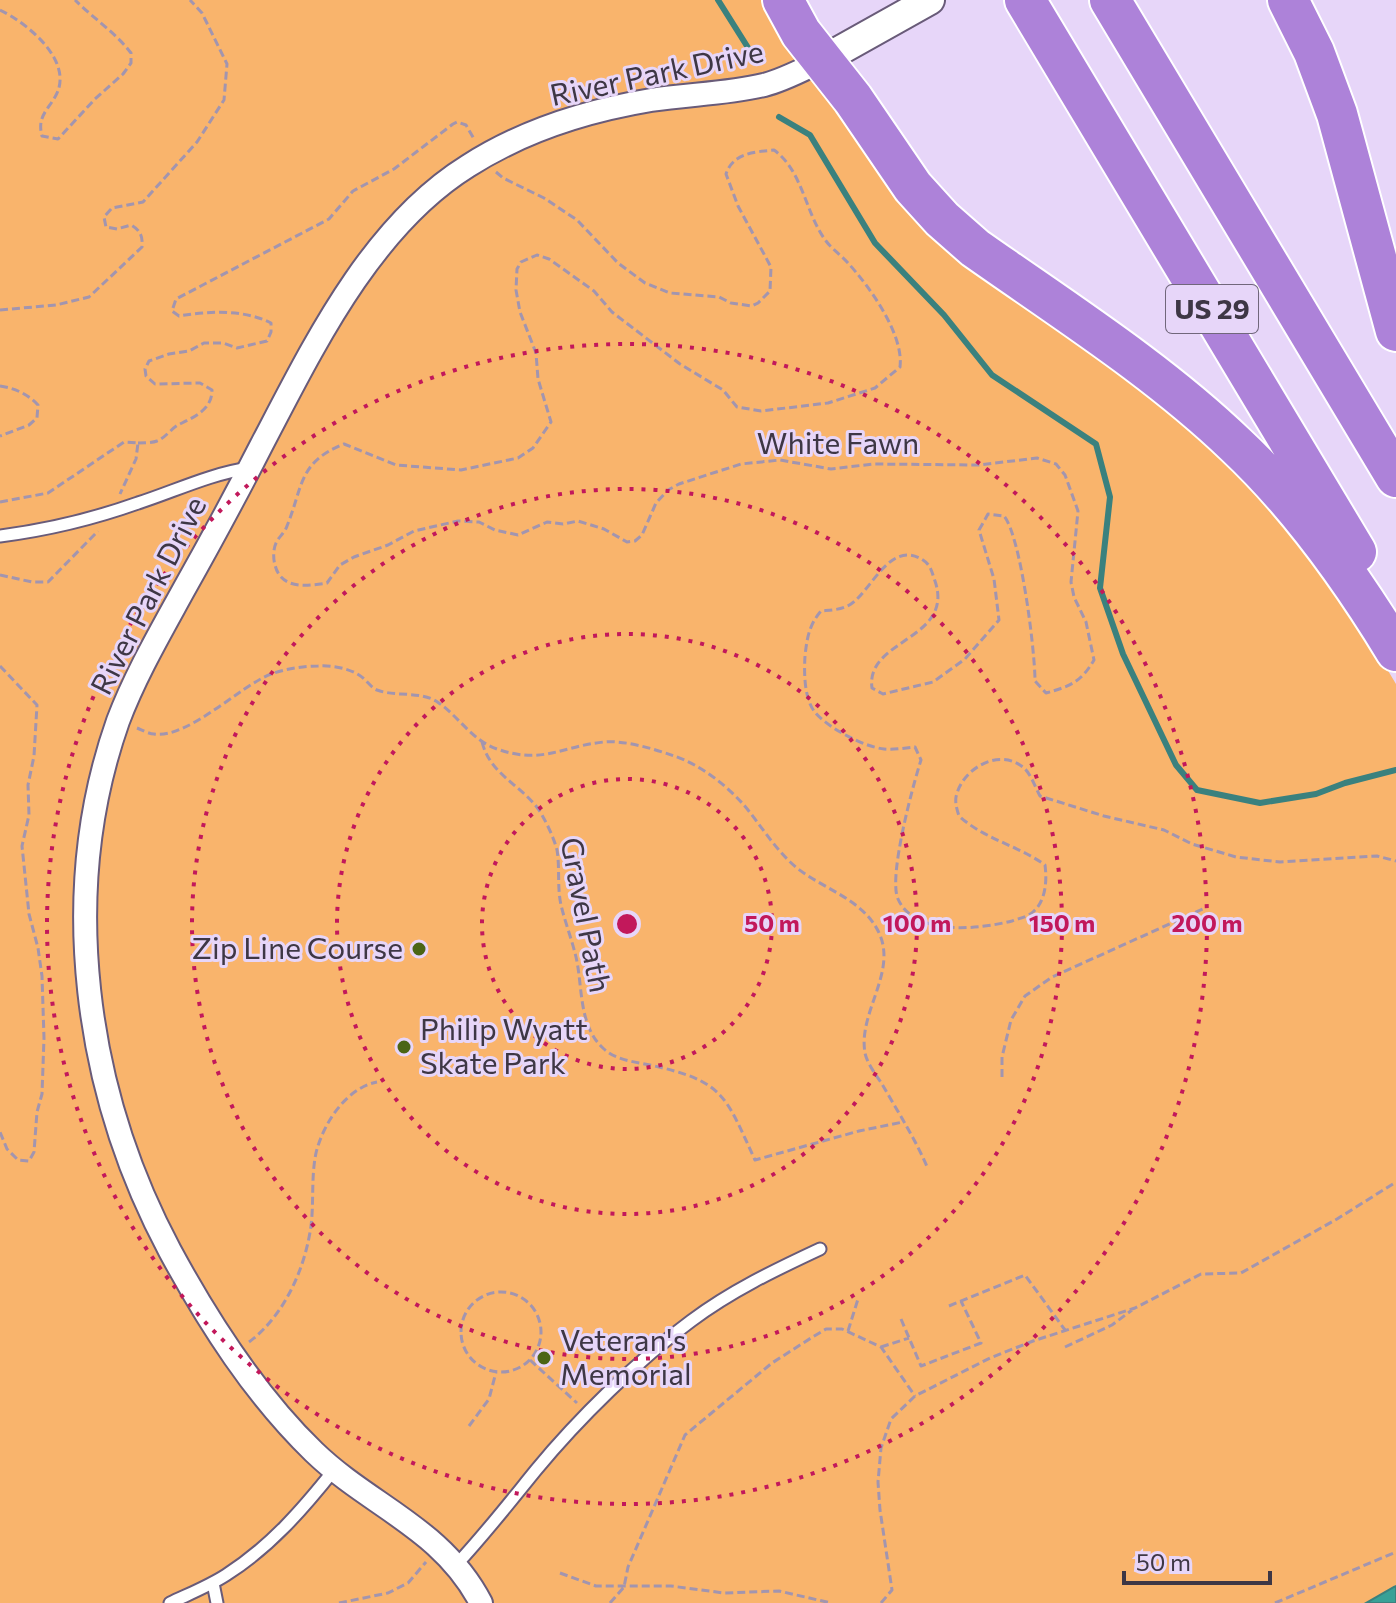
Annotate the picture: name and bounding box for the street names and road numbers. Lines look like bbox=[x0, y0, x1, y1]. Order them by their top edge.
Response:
street label: River Park Drive bbox=[546, 31, 767, 112]
road number: US 29 bbox=[1166, 285, 1258, 333]
street label: White Fawn bbox=[757, 423, 919, 460]
street label: River Park Drive bbox=[81, 490, 213, 700]
street label: Gravel Path bbox=[554, 834, 621, 995]

